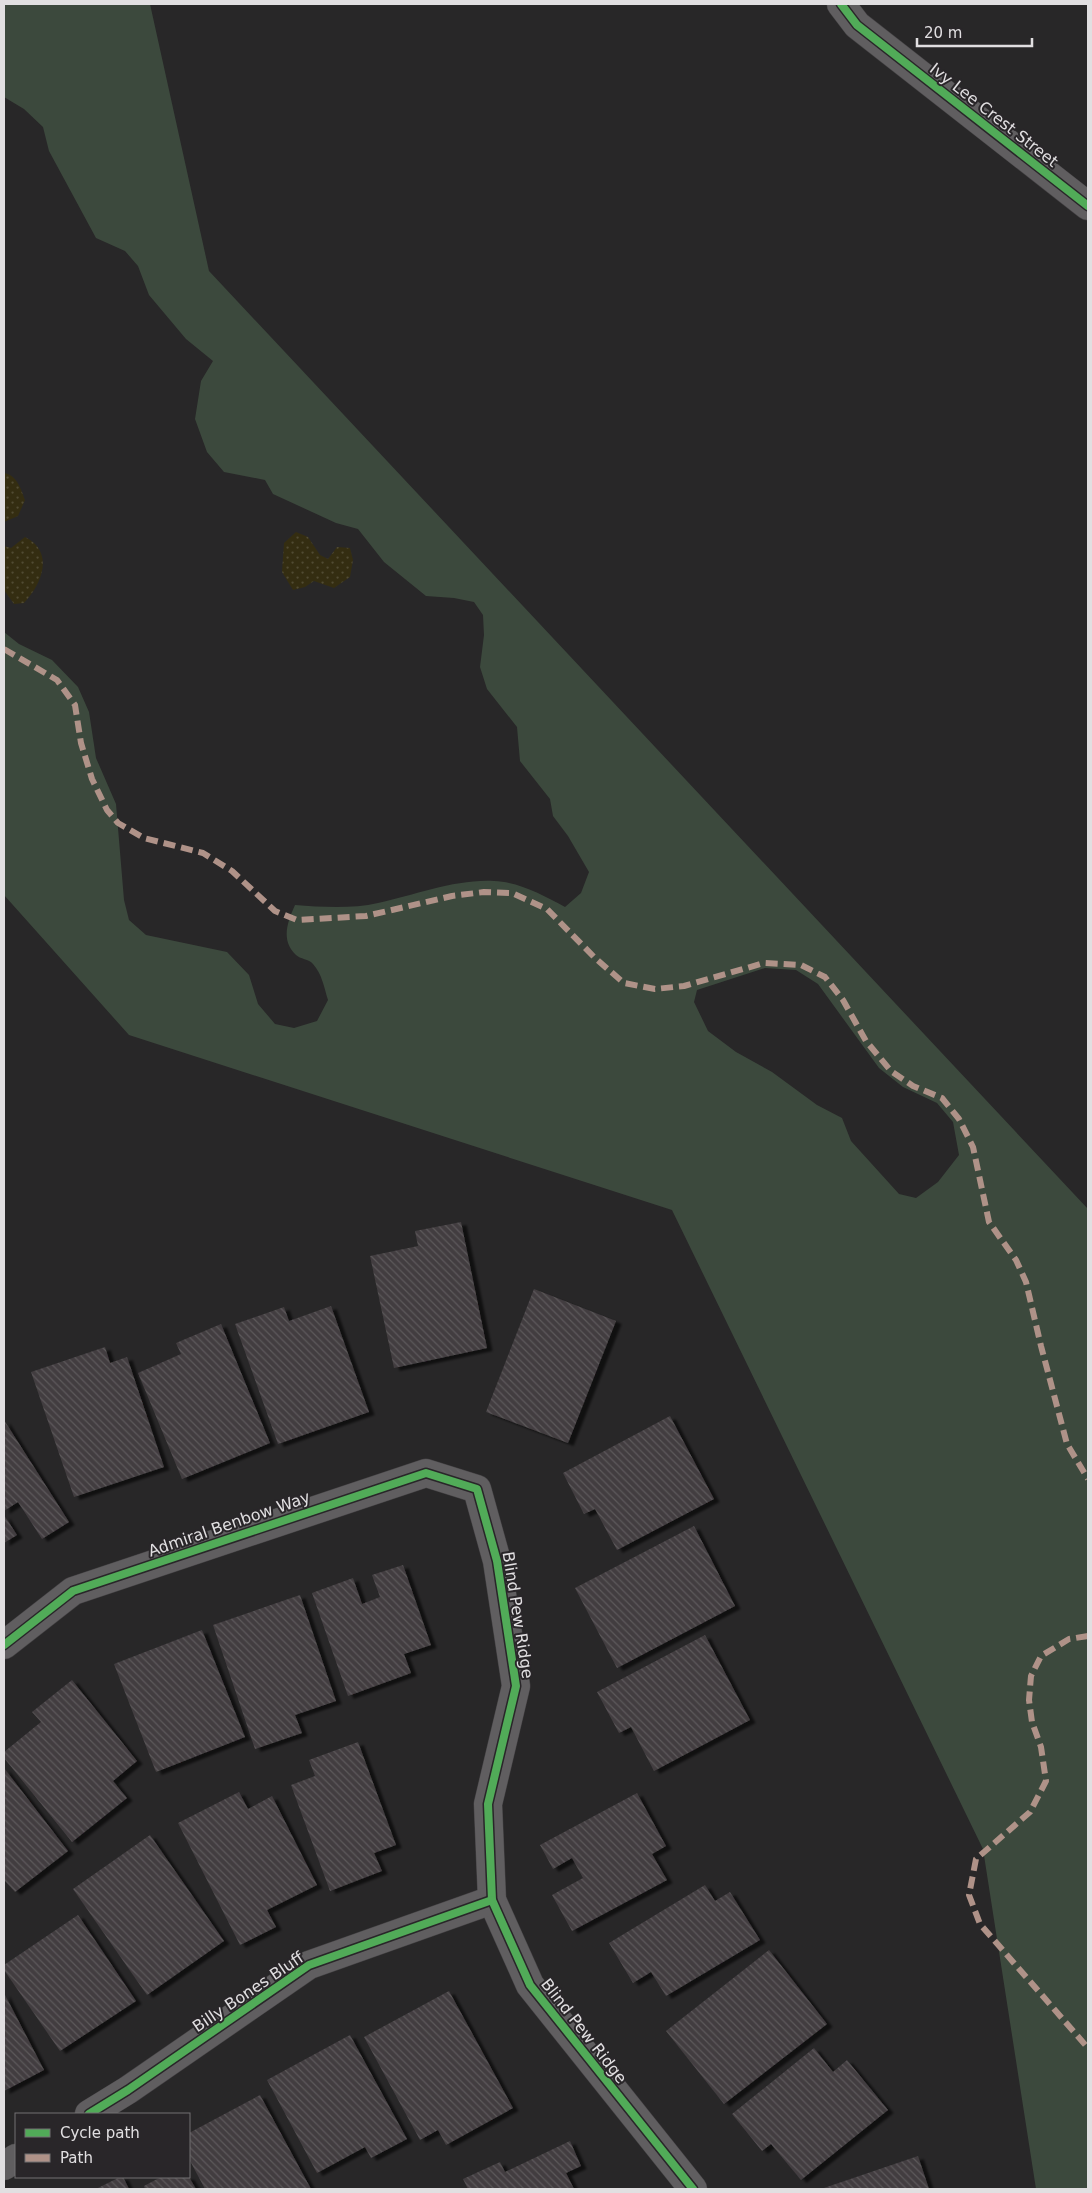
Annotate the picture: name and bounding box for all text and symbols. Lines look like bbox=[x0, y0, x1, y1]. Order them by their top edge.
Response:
scale bar bbox=[917, 15, 1032, 47]
text: 20 m bbox=[924, 24, 962, 42]
street label: Ivy Lee Crest Street bbox=[926, 59, 1062, 171]
street label: Admiral Benbow Way bbox=[146, 1487, 312, 1561]
street label: Blind Pew Ridge bbox=[499, 1550, 537, 1680]
street label: Billy Bones Bluff bbox=[189, 1947, 308, 2036]
street label: Blind Pew Ridge bbox=[537, 1975, 631, 2087]
legend bbox=[15, 2113, 190, 2178]
text: Cycle path bbox=[60, 2124, 140, 2142]
text: Path bbox=[60, 2149, 93, 2167]

